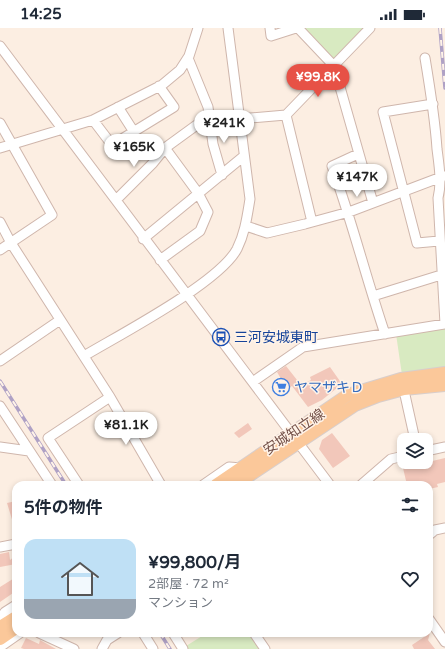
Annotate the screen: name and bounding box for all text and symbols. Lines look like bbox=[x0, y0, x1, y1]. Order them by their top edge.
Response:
text: 14:25 bbox=[20, 5, 62, 23]
pin: ¥99.8K bbox=[285, 64, 351, 98]
text: ¥99.8K bbox=[295, 69, 341, 85]
pin: ¥241K bbox=[196, 110, 252, 144]
text: ¥241K bbox=[203, 115, 245, 131]
pin: ¥165K bbox=[106, 134, 162, 168]
text: ¥165K bbox=[113, 139, 155, 155]
pin: ¥147K bbox=[329, 164, 385, 198]
text: ¥147K bbox=[336, 169, 378, 185]
bus stop icon: 三河安城東町 bbox=[211, 327, 231, 347]
place label: 三河安城東町 bbox=[234, 329, 318, 346]
supermarket icon: ヤマザキＤ bbox=[271, 377, 291, 397]
place label: ヤマザキＤ bbox=[294, 379, 364, 396]
street label: 安城知立線 bbox=[260, 405, 328, 459]
pin: ¥81.1K bbox=[93, 412, 159, 446]
text: ¥81.1K bbox=[103, 417, 149, 433]
map controls bbox=[397, 433, 433, 469]
button: layers bbox=[397, 433, 433, 469]
icon: filters bbox=[399, 494, 421, 516]
text: 5件の物件 bbox=[24, 497, 103, 518]
text: ¥99,800/月 bbox=[148, 552, 241, 573]
icon: home bbox=[56, 555, 104, 603]
icon: heart bbox=[399, 568, 421, 590]
text: 2部屋 · 72 m² bbox=[148, 576, 229, 592]
text: マンション bbox=[148, 595, 213, 611]

